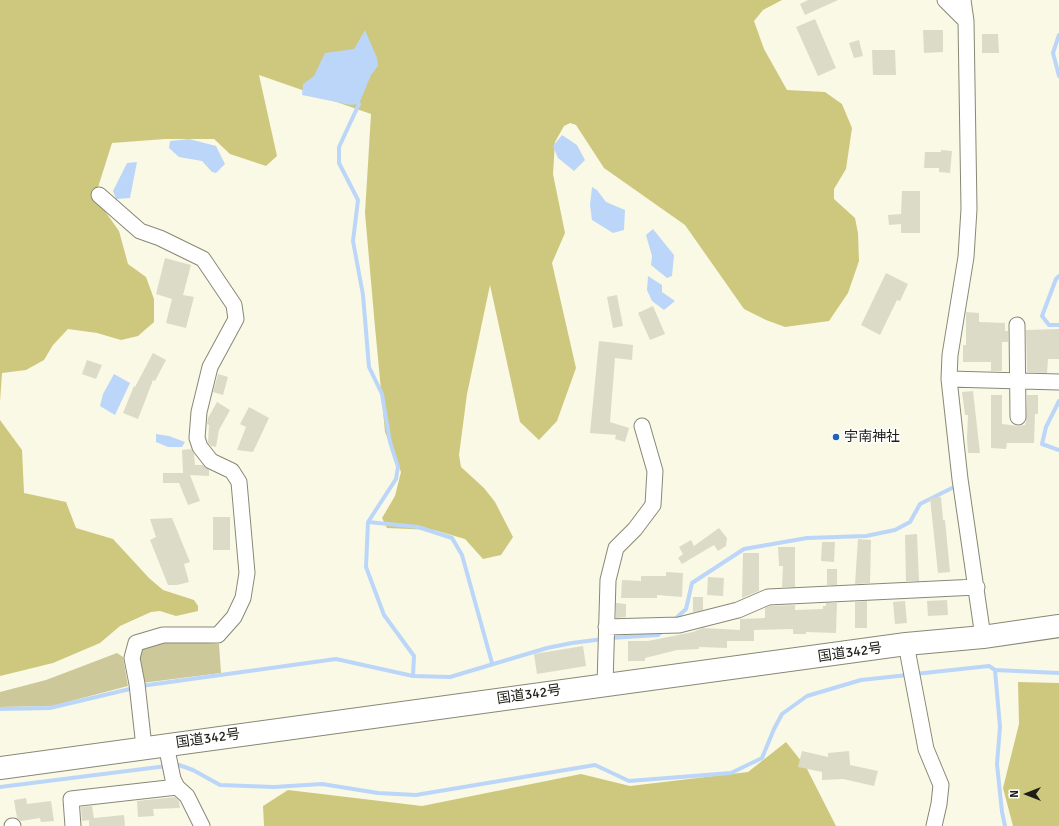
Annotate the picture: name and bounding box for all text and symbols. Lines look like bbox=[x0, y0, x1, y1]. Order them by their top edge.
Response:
place label: 宇南神社 bbox=[844, 429, 900, 445]
marker: 宇南神社 bbox=[831, 432, 841, 442]
street label: 国道342号 bbox=[817, 640, 883, 666]
street label: 国道342号 bbox=[496, 682, 562, 708]
street label: 国道342号 bbox=[175, 726, 241, 752]
north arrow bbox=[1007, 774, 1047, 814]
text: N bbox=[1008, 790, 1021, 798]

